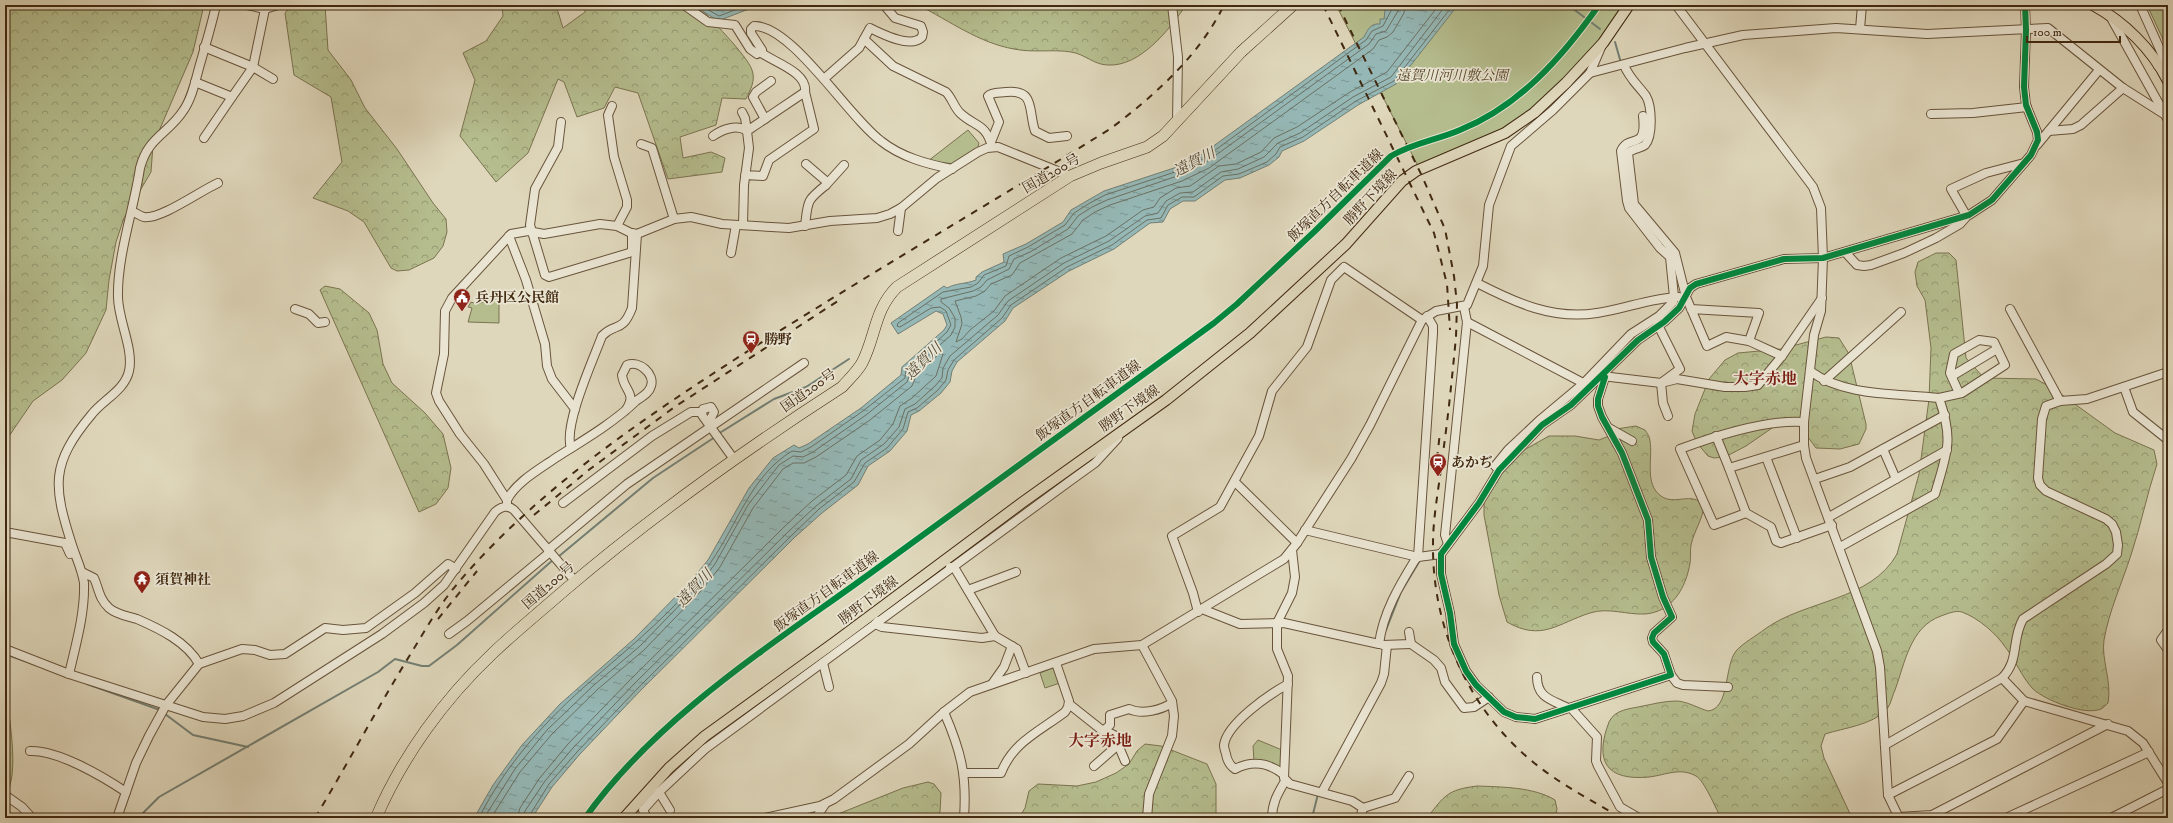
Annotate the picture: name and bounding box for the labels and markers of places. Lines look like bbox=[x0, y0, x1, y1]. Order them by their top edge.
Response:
public building icon: 兵丹区公民館 bbox=[452, 287, 472, 312]
place label: 兵丹区公民館 bbox=[475, 289, 559, 307]
station icon: 勝野 bbox=[741, 329, 761, 354]
place label: 勝野 bbox=[764, 331, 792, 349]
station icon: あかぢ bbox=[1428, 452, 1448, 477]
place label: あかぢ bbox=[1451, 454, 1493, 472]
temple icon: 須賀神社 bbox=[132, 569, 152, 594]
place label: 須賀神社 bbox=[155, 571, 211, 589]

